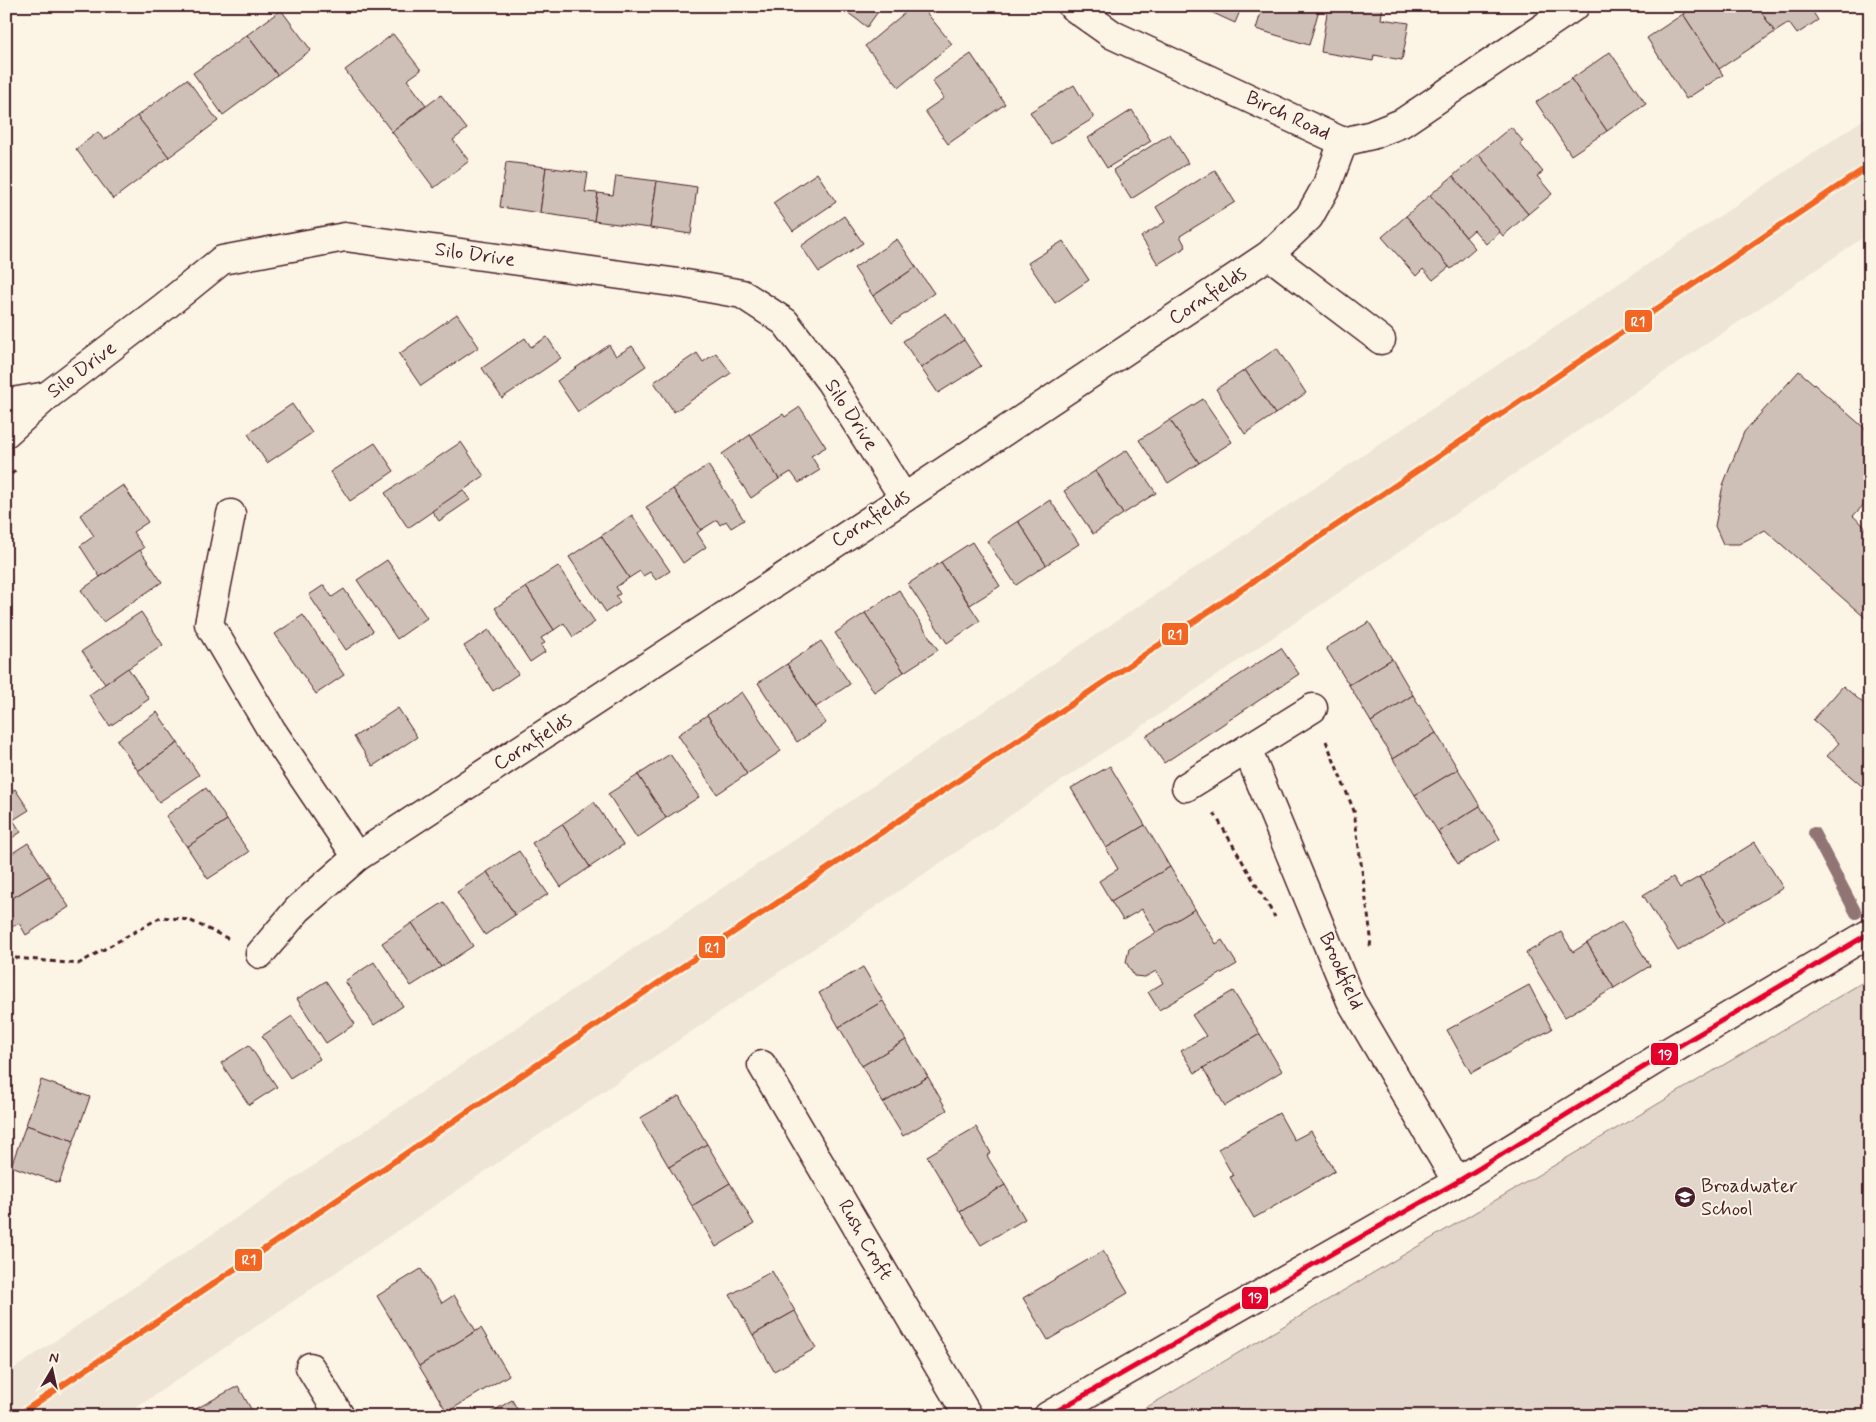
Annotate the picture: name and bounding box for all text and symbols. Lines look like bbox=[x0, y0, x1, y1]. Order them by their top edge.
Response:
street label: Birch Road bbox=[1241, 85, 1335, 147]
street label: Silo Drive bbox=[433, 236, 517, 274]
street label: Cornfields bbox=[1164, 260, 1252, 332]
line badge: R1 bbox=[1624, 309, 1653, 333]
text: R1 bbox=[1631, 313, 1645, 331]
street label: Silo Drive bbox=[42, 335, 122, 405]
street label: Silo Drive bbox=[818, 374, 884, 456]
street label: Cornfields bbox=[826, 483, 916, 554]
line badge: R1 bbox=[1161, 622, 1189, 646]
text: R1 bbox=[1168, 626, 1182, 644]
street label: Cornfields bbox=[488, 706, 578, 777]
street label: Brookfield bbox=[1312, 928, 1370, 1014]
line badge: R1 bbox=[698, 935, 726, 959]
text: R1 bbox=[705, 939, 719, 957]
line badge: 19 bbox=[1650, 1042, 1679, 1066]
text: 19 bbox=[1658, 1046, 1672, 1064]
place label: Broadwater School bbox=[1701, 1173, 1798, 1223]
school or university icon: Broadwater School bbox=[1673, 1185, 1697, 1209]
street label: Rush Croft bbox=[831, 1195, 899, 1285]
line badge: R1 bbox=[234, 1248, 263, 1272]
text: R1 bbox=[242, 1251, 256, 1269]
line badge: 19 bbox=[1241, 1286, 1269, 1310]
text: 19 bbox=[1248, 1289, 1262, 1307]
north arrow bbox=[28, 1344, 78, 1394]
text: N bbox=[48, 1349, 60, 1368]

